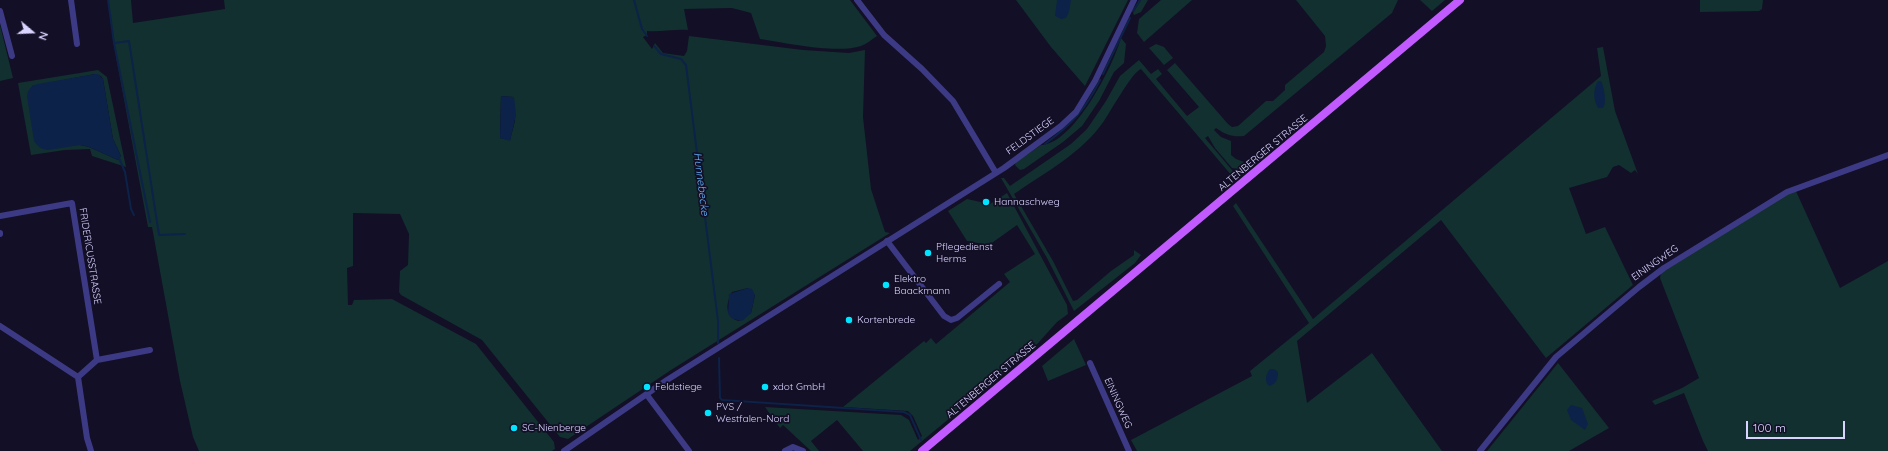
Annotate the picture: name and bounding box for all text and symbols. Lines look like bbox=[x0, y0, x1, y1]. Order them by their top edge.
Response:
north arrow bbox=[12, 12, 52, 52]
text: N bbox=[35, 30, 51, 42]
street label: ALTENBERGER STRASSE bbox=[1216, 112, 1310, 194]
street label: FELDSTIEGE bbox=[1004, 115, 1056, 157]
water label: Hunnebecke bbox=[691, 152, 711, 216]
place label: Hannaschweg bbox=[994, 196, 1060, 208]
marker: Hannaschweg bbox=[981, 197, 991, 207]
street label: FRIDERICUSSTRASSE bbox=[76, 207, 104, 305]
place label: Pflegedienst Herms bbox=[936, 241, 993, 264]
street label: EININGWEG bbox=[1629, 242, 1681, 284]
marker: Pflegedienst Herms bbox=[923, 248, 933, 258]
place label: Elektro Baackmann bbox=[894, 273, 950, 296]
marker: Elektro Baackmann bbox=[881, 280, 891, 290]
place label: Kortenbrede bbox=[857, 314, 915, 326]
marker: Kortenbrede bbox=[844, 315, 854, 325]
street label: ALTENBERGER STRASSE bbox=[944, 339, 1038, 421]
street label: EININGWEG bbox=[1101, 376, 1135, 430]
place label: Feldstiege bbox=[655, 381, 702, 393]
place label: xdot GmbH bbox=[773, 381, 825, 393]
marker: Feldstiege bbox=[642, 382, 652, 392]
marker: xdot GmbH bbox=[760, 382, 770, 392]
place label: PVS / Westfalen-Nord bbox=[716, 401, 789, 424]
marker: PVS / Westfalen-Nord bbox=[703, 408, 713, 418]
scale bar bbox=[1748, 413, 1847, 439]
text: 100 m bbox=[1753, 420, 1786, 435]
place label: SC-Nienberge bbox=[522, 422, 586, 434]
marker: SC-Nienberge bbox=[509, 423, 519, 433]

